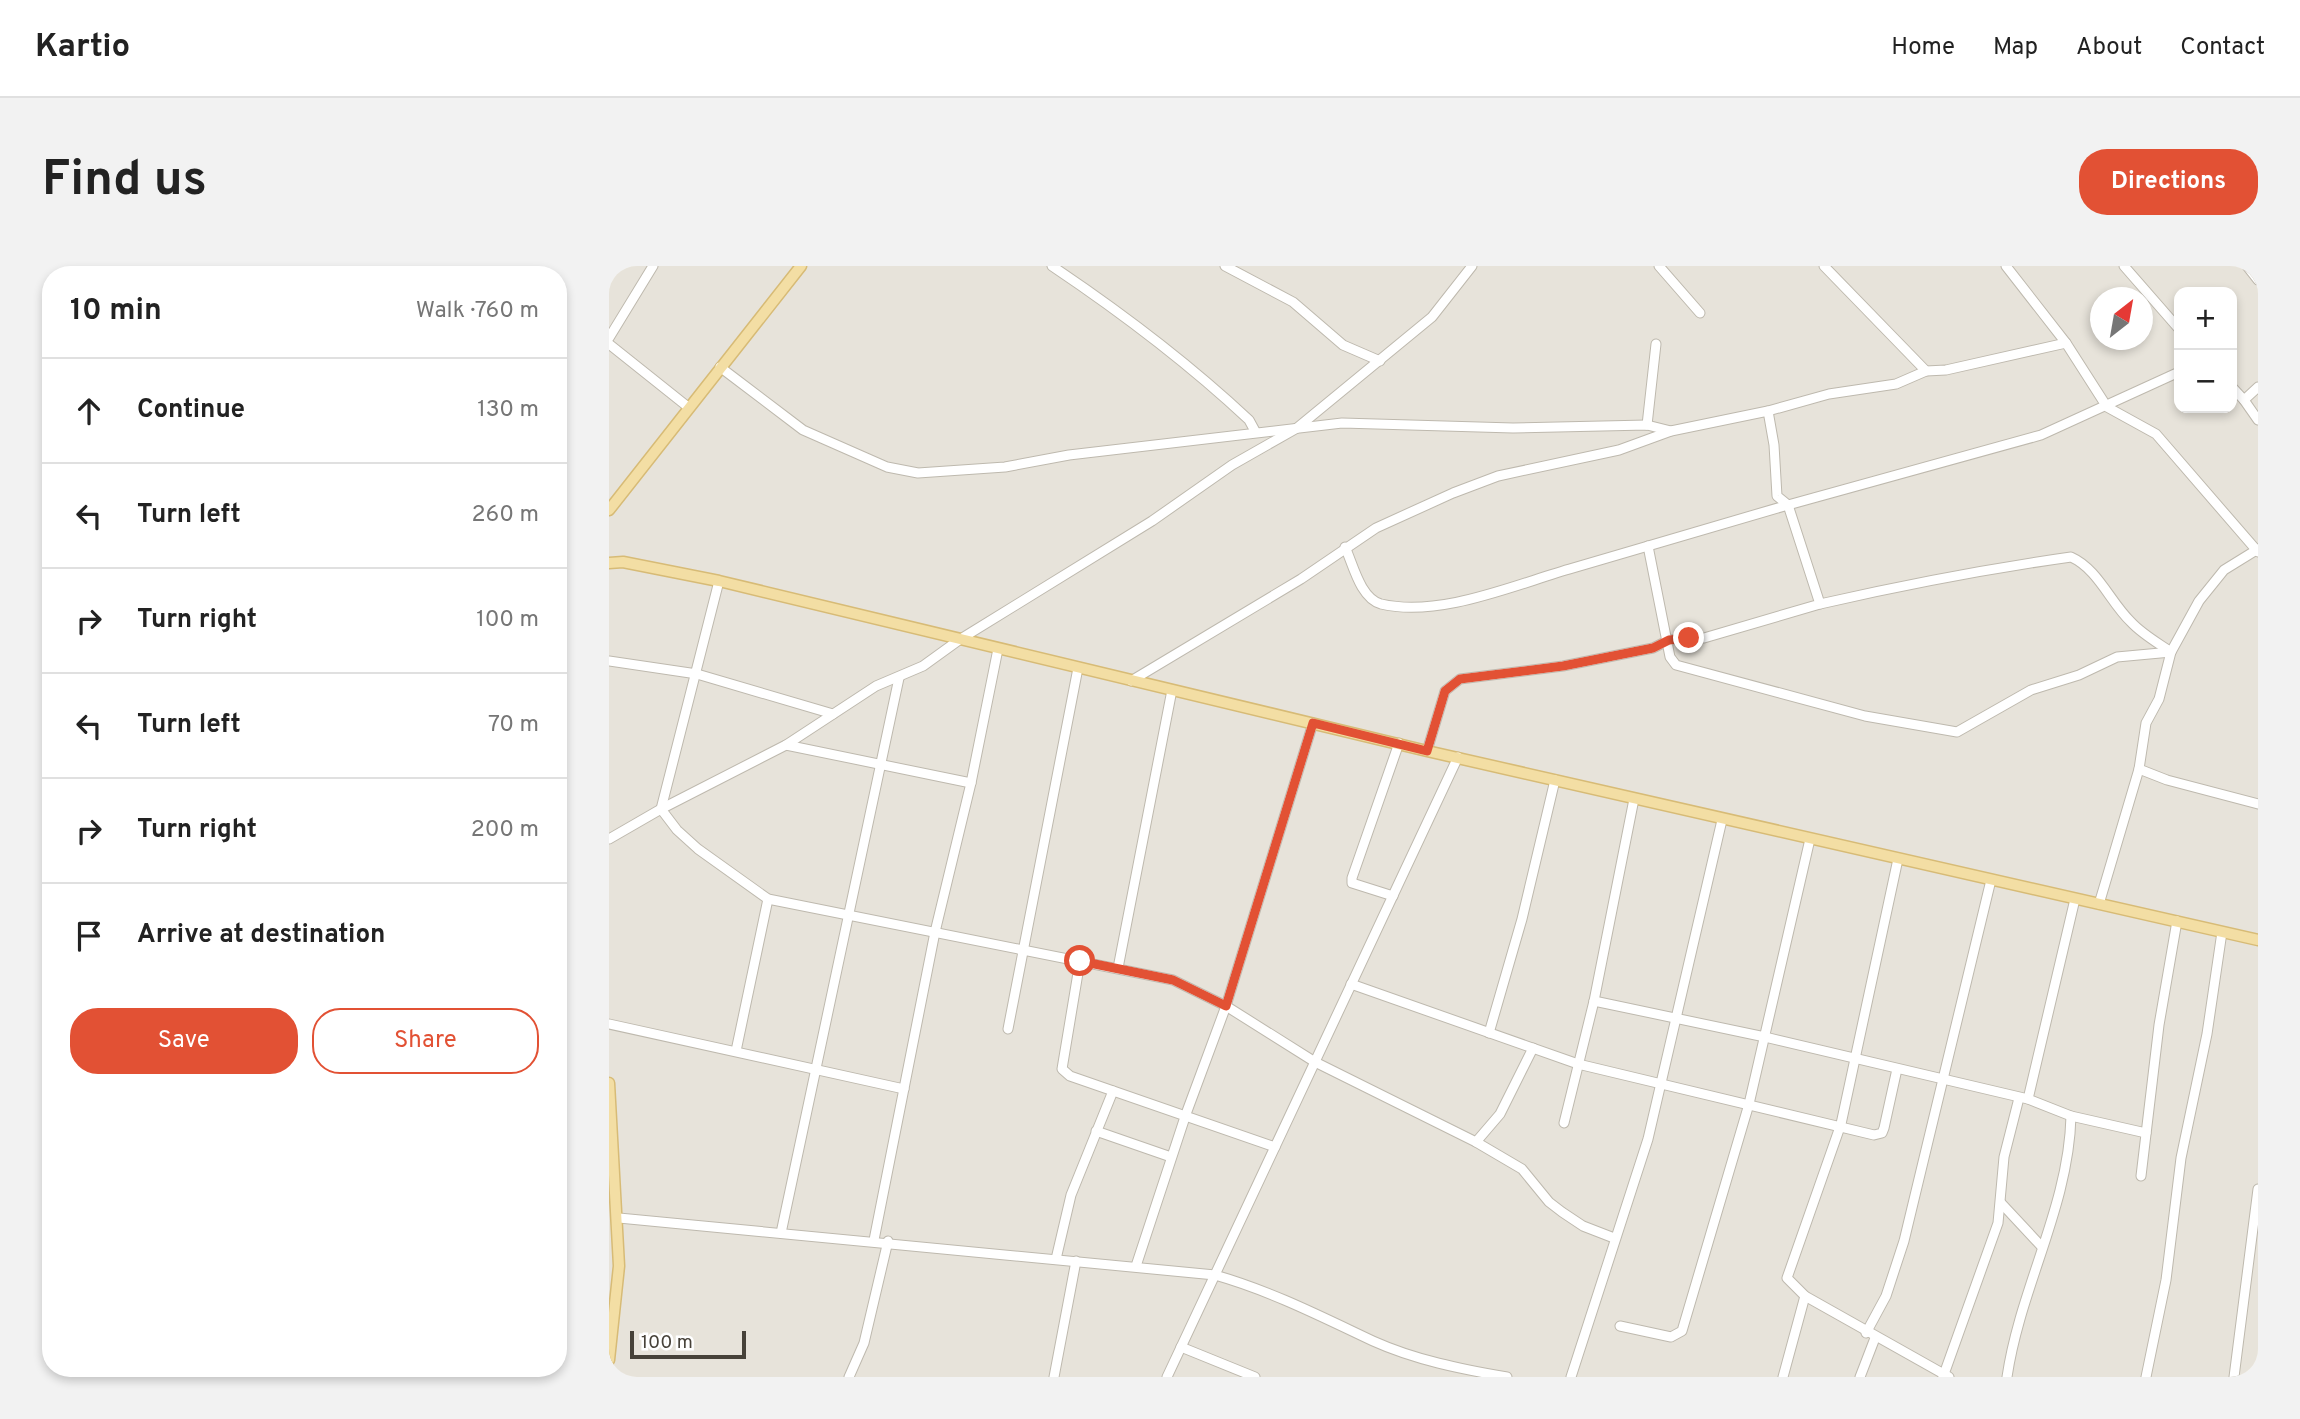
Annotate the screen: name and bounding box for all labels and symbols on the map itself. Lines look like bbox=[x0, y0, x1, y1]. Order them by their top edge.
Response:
north arrow bbox=[2090, 287, 2153, 350]
route end bbox=[1673, 622, 1704, 653]
route start bbox=[1064, 945, 1095, 976]
scale bar bbox=[630, 1328, 745, 1360]

